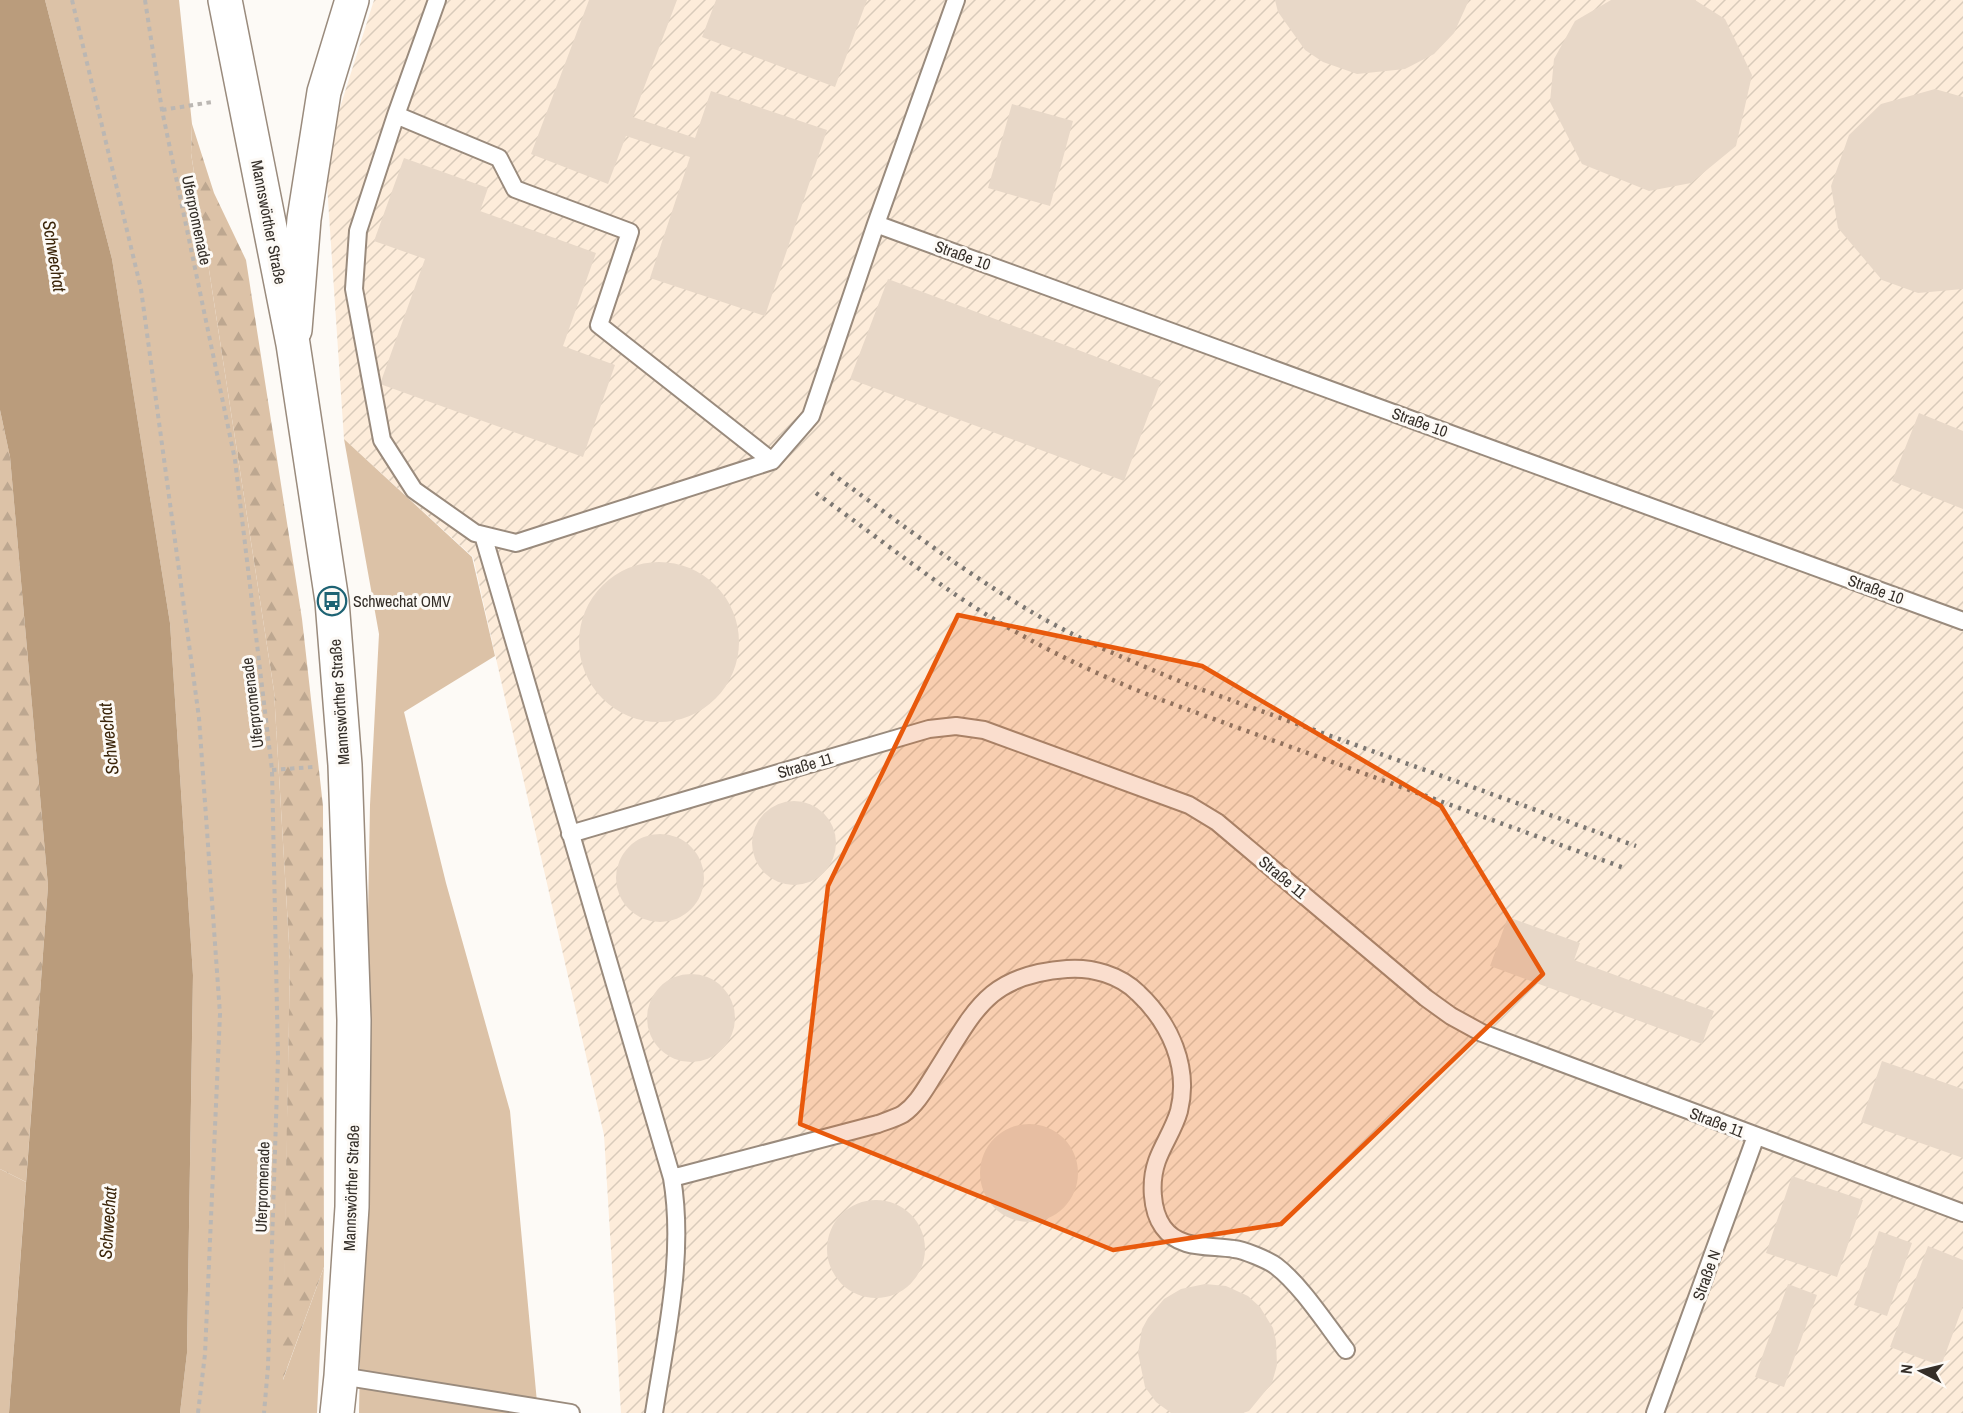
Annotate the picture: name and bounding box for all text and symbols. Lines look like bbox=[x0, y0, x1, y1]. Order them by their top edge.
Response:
street label: Mannswörther Straße bbox=[246, 158, 292, 286]
street label: Uferpromenade bbox=[177, 173, 217, 267]
water label: Schwechat bbox=[37, 218, 73, 294]
street label: Straße 10 bbox=[932, 235, 994, 275]
street label: Straße 10 bbox=[1389, 402, 1451, 442]
street label: Straße 10 bbox=[1845, 569, 1907, 609]
bus stop icon: Schwechat OMV bbox=[316, 585, 348, 617]
place label: Schwechat OMV bbox=[353, 590, 451, 612]
street label: Mannswörther Straße bbox=[324, 638, 354, 766]
street label: Uferpromenade bbox=[236, 656, 268, 750]
water label: Schwechat bbox=[92, 701, 125, 776]
street label: Straße 11 bbox=[775, 746, 836, 783]
street label: Straße 11 bbox=[1254, 850, 1312, 904]
street label: Straße 11 bbox=[1687, 1102, 1748, 1143]
street label: Mannswörther Straße bbox=[338, 1125, 364, 1251]
street label: Uferpromenade bbox=[249, 1141, 275, 1233]
water label: Schwechat bbox=[93, 1185, 123, 1260]
street label: Straße N bbox=[1687, 1247, 1725, 1303]
north arrow bbox=[1891, 1341, 1951, 1401]
text: N bbox=[1895, 1363, 1918, 1375]

